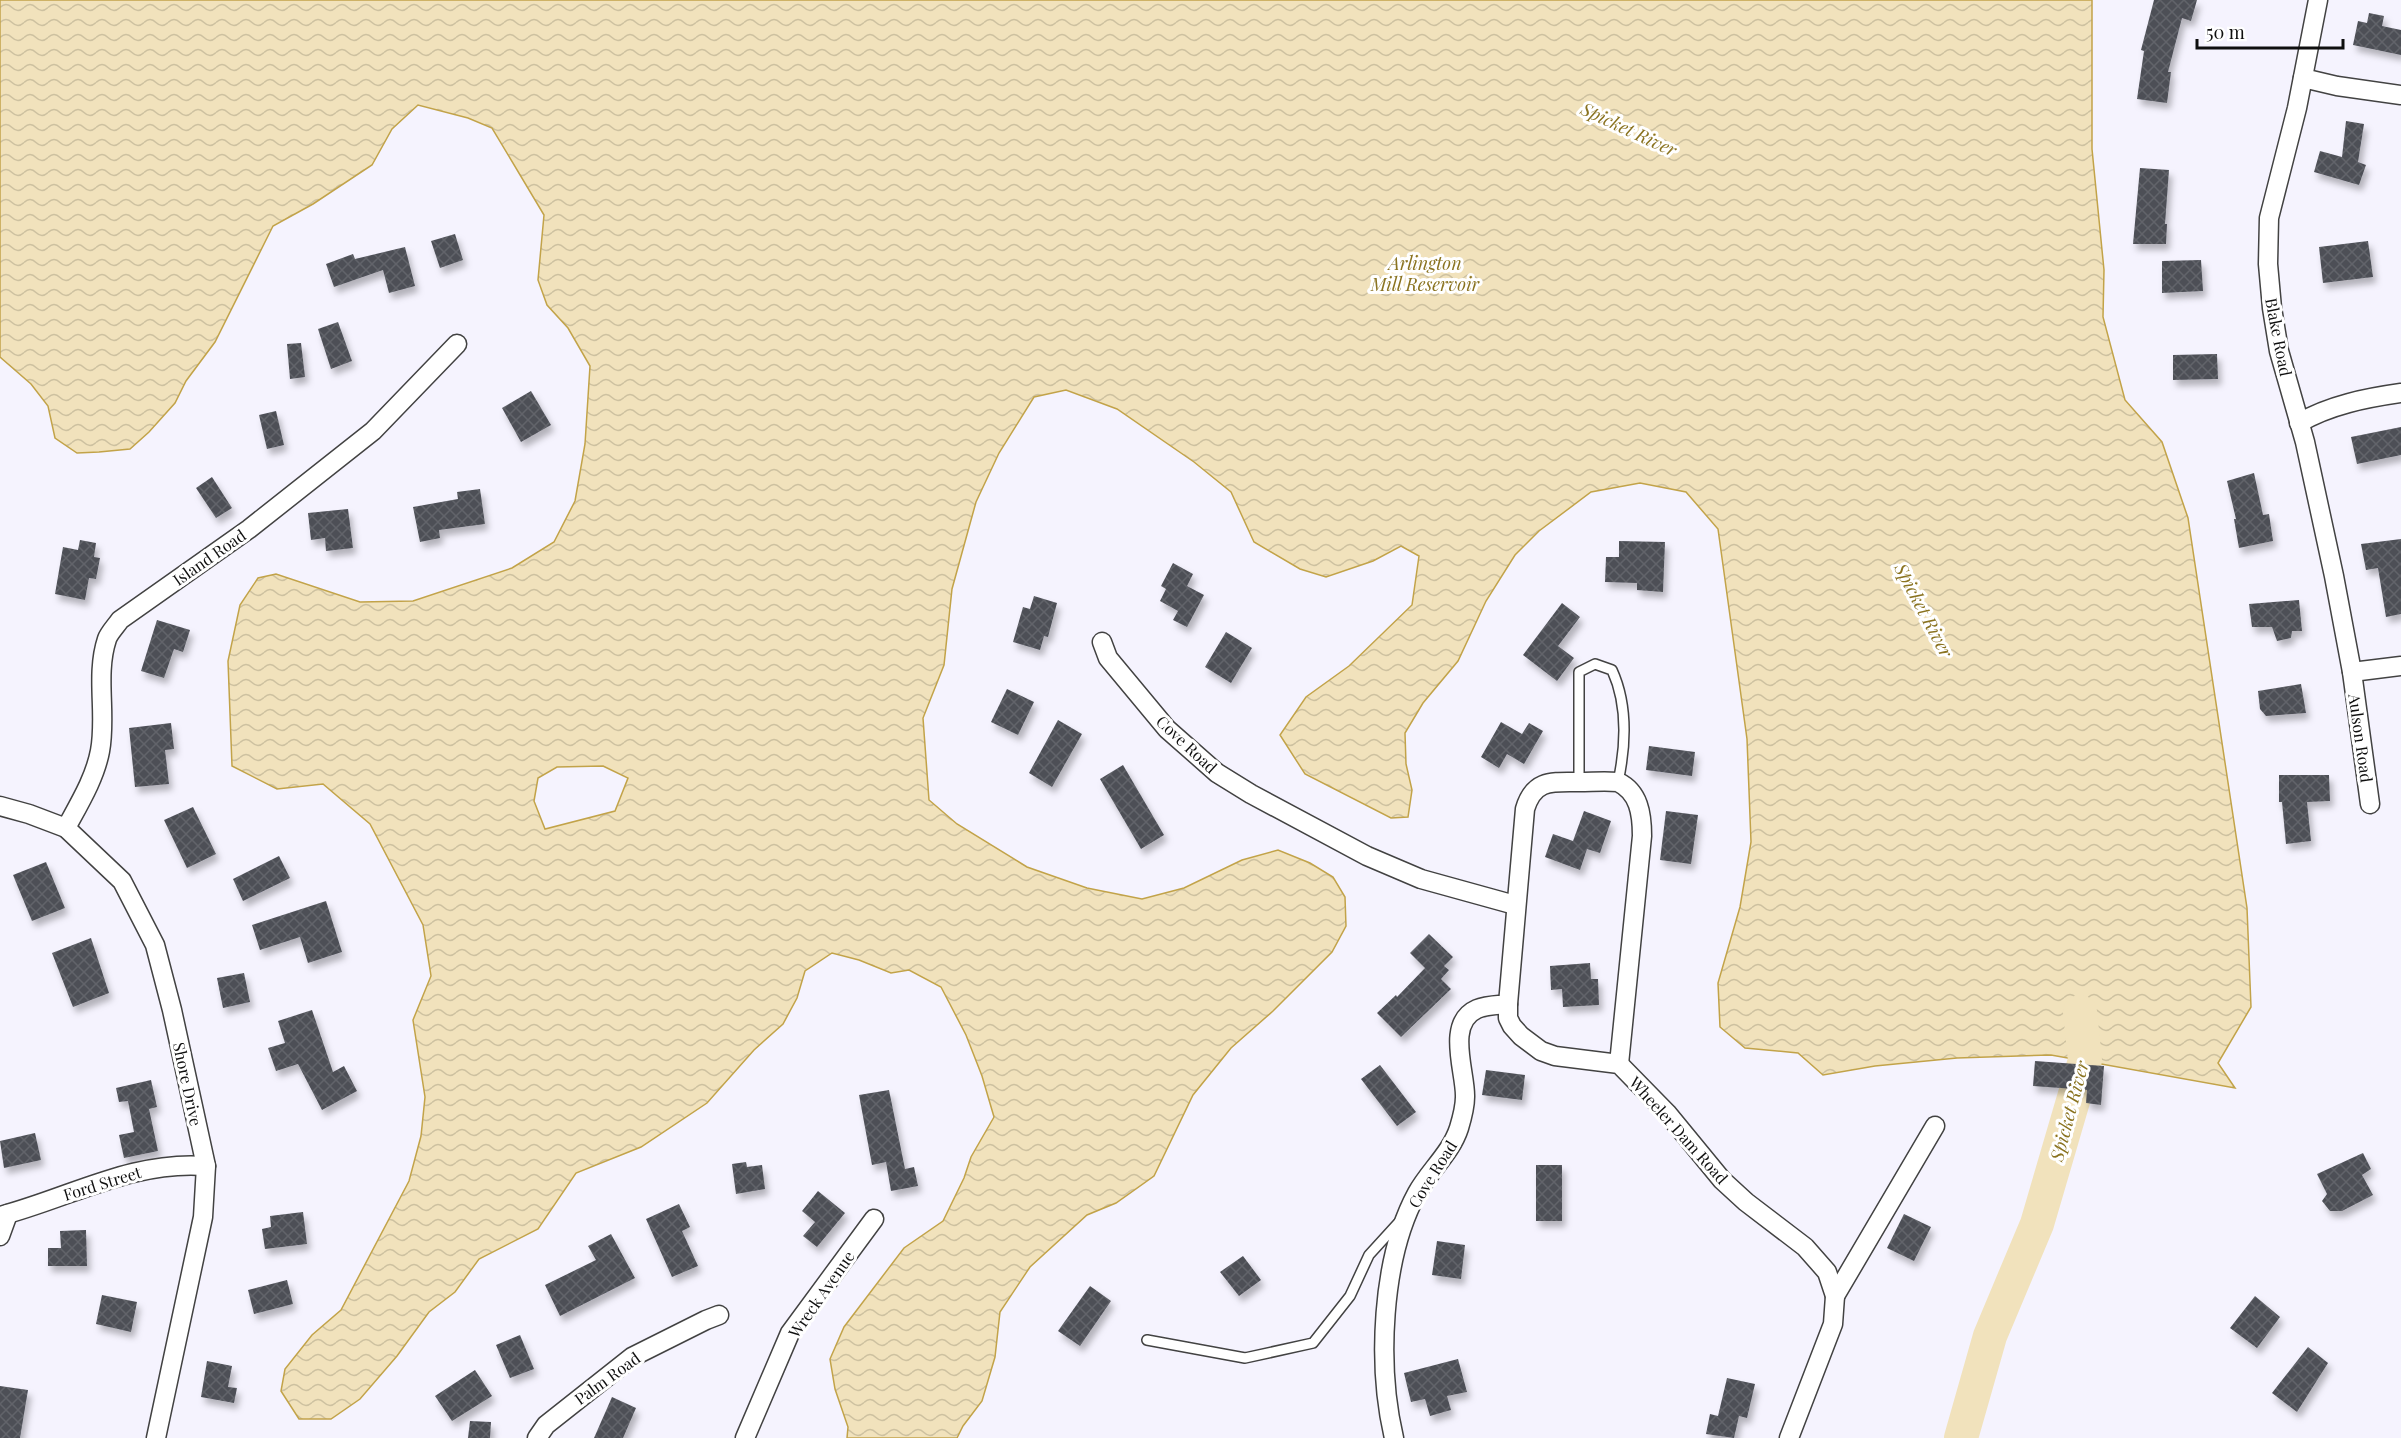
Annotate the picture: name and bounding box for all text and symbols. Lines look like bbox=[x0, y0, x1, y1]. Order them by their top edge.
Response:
scale bar bbox=[2197, 12, 2342, 50]
text: 50 m bbox=[2206, 20, 2245, 44]
water label: Spicket River bbox=[1576, 96, 1682, 162]
water label: Arlington Mill Reservoir bbox=[1370, 251, 1481, 296]
street label: Blake Road bbox=[2261, 296, 2297, 378]
street label: Island Road bbox=[168, 524, 250, 590]
water label: Spicket River bbox=[1889, 558, 1959, 662]
street label: Aulson Road bbox=[2344, 691, 2378, 784]
street label: Cove Road bbox=[1152, 710, 1222, 778]
street label: Shore Drive bbox=[169, 1040, 207, 1128]
water label: Spicket River bbox=[2044, 1057, 2094, 1165]
street label: Wheeler Dam Road bbox=[1625, 1071, 1733, 1188]
street label: Cove Road bbox=[1403, 1136, 1461, 1212]
street label: Ford Street bbox=[60, 1161, 144, 1205]
street label: Wreck Avenue bbox=[783, 1246, 859, 1342]
street label: Palm Road bbox=[570, 1347, 644, 1409]

